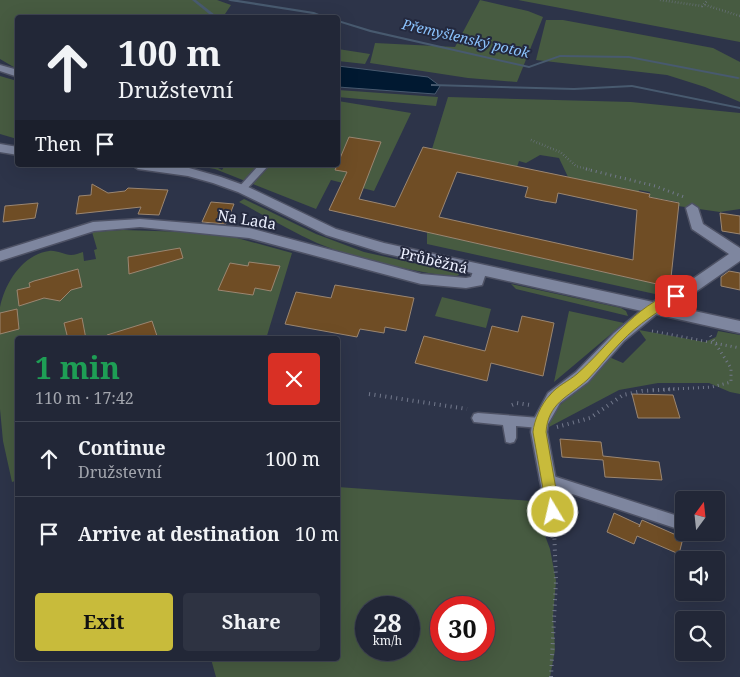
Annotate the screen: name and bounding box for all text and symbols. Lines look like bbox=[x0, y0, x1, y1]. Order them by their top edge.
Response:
water label: Přemyšlenský potok bbox=[399, 14, 533, 62]
text: 100 m bbox=[118, 29, 221, 76]
icon: ahead bbox=[35, 35, 100, 100]
text: Družstevní bbox=[118, 74, 233, 104]
icon: arrive bbox=[91, 130, 119, 158]
text: Then bbox=[35, 131, 81, 157]
street label: Na Lada bbox=[216, 204, 278, 234]
street label: Průběžná bbox=[398, 243, 470, 277]
pin bbox=[655, 275, 697, 317]
icon: arrive bbox=[662, 282, 690, 310]
text: 1 min bbox=[35, 347, 120, 388]
button: close bbox=[268, 353, 320, 405]
text: 110 m · 17:42 bbox=[35, 387, 134, 409]
text: Continue bbox=[78, 435, 166, 461]
icon: ahead bbox=[35, 445, 63, 473]
text: 100 m bbox=[265, 446, 320, 472]
text: Družstevní bbox=[78, 461, 162, 483]
position arrow bbox=[526, 485, 578, 537]
north arrow bbox=[675, 491, 725, 541]
map controls bbox=[675, 491, 725, 661]
icon: arrive bbox=[35, 520, 63, 548]
text: Arrive at destination bbox=[78, 521, 280, 547]
text: 10 m bbox=[295, 521, 339, 547]
button: sound bbox=[675, 551, 725, 601]
button: Exit bbox=[35, 593, 173, 651]
button: Share bbox=[183, 593, 320, 651]
speed limit sign: 30 bbox=[430, 596, 495, 661]
text: 28 bbox=[373, 605, 402, 639]
button: search bbox=[675, 611, 725, 661]
text: km/h bbox=[373, 632, 402, 649]

